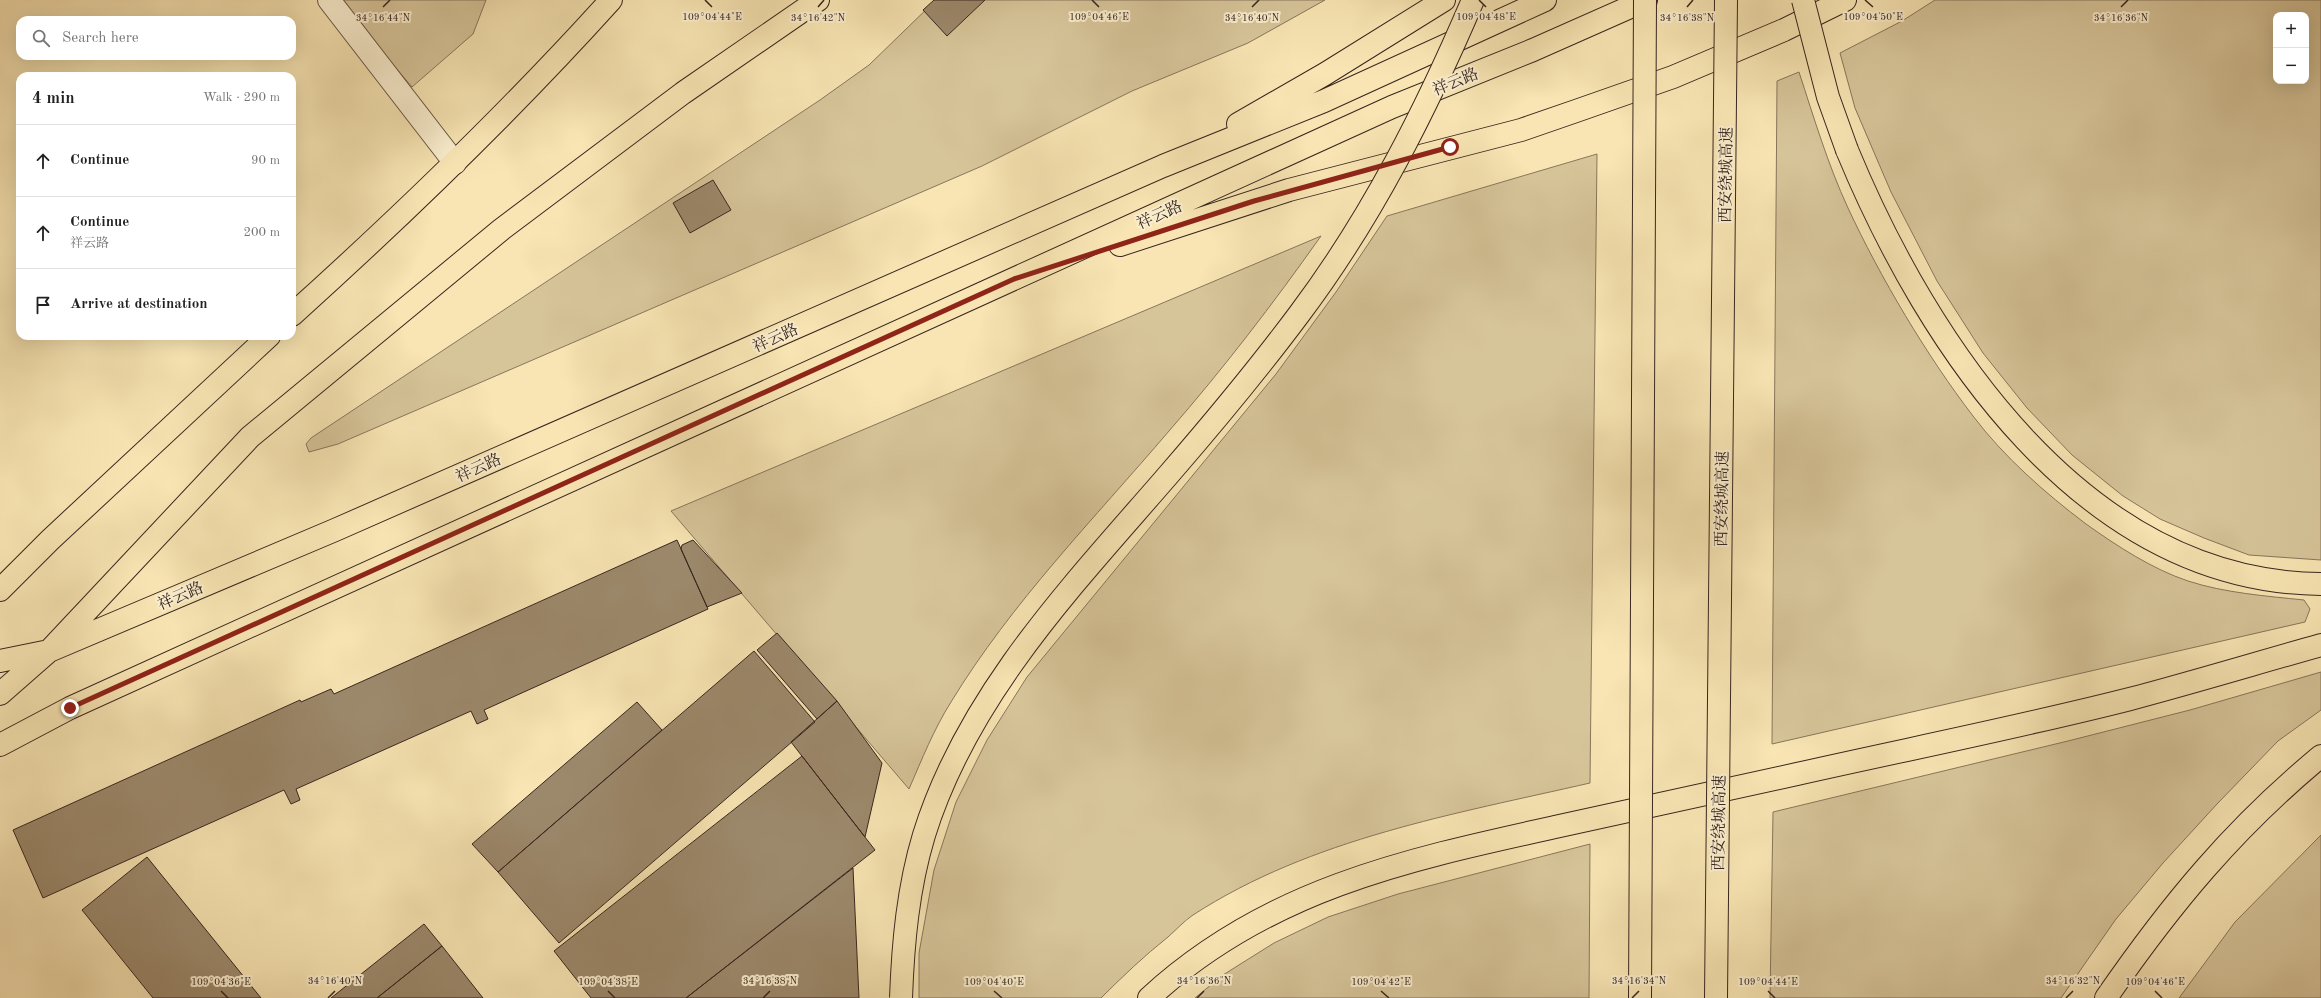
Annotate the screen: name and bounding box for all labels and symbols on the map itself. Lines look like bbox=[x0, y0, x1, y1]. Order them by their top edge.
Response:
text: 109°04'44"E bbox=[682, 12, 742, 22]
text: 109°04'46"E bbox=[1069, 12, 1129, 22]
text: 109°04'48"E bbox=[1456, 12, 1516, 22]
text: 109°04'50"E bbox=[1843, 12, 1903, 22]
text: 34°16'44"N bbox=[356, 13, 411, 23]
text: 34°16'42"N bbox=[791, 13, 846, 23]
text: 34°16'40"N bbox=[1225, 13, 1280, 23]
text: 34°16'38"N bbox=[1660, 13, 1715, 23]
text: 34°16'36"N bbox=[2094, 13, 2149, 23]
street label: 祥云路 bbox=[1430, 65, 1481, 99]
street label: 西安绕城高速 bbox=[1716, 127, 1736, 223]
route start bbox=[1441, 138, 1459, 156]
street label: 祥云路 bbox=[1134, 197, 1185, 233]
street label: 祥云路 bbox=[750, 320, 801, 356]
street label: 祥云路 bbox=[453, 450, 504, 486]
street label: 西安绕城高速 bbox=[1712, 451, 1732, 547]
street label: 祥云路 bbox=[155, 578, 206, 614]
route end bbox=[61, 699, 79, 717]
street label: 西安绕城高速 bbox=[1709, 775, 1729, 871]
text: 34°16'40"N bbox=[308, 976, 363, 986]
text: 34°16'38"N bbox=[743, 976, 798, 986]
text: 34°16'36"N bbox=[1177, 976, 1232, 986]
text: 34°16'34"N bbox=[1612, 976, 1667, 986]
text: 34°16'32"N bbox=[2046, 976, 2101, 986]
text: 109°04'36"E bbox=[191, 977, 251, 987]
text: 109°04'38"E bbox=[578, 977, 638, 987]
text: 109°04'40"E bbox=[964, 977, 1024, 987]
text: 109°04'42"E bbox=[1351, 977, 1411, 987]
text: 109°04'44"E bbox=[1738, 977, 1798, 987]
text: 109°04'46"E bbox=[2125, 977, 2185, 987]

